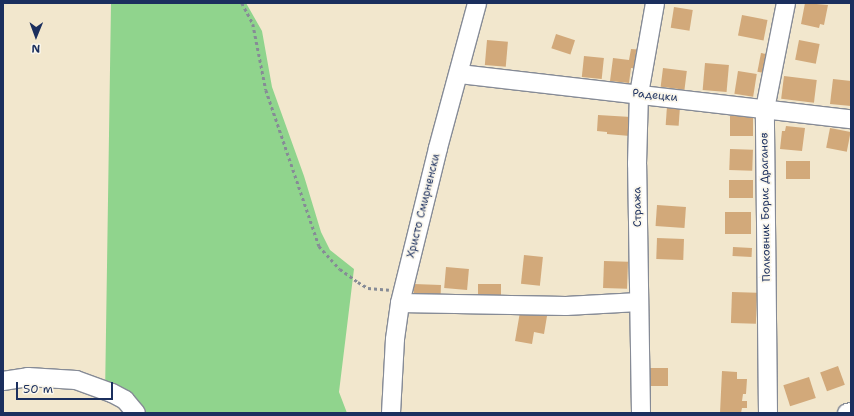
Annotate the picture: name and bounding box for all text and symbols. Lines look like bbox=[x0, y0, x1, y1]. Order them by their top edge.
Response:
north arrow bbox=[16, 16, 56, 56]
text: N bbox=[31, 41, 40, 56]
street label: Радецки bbox=[632, 87, 678, 105]
street label: Полковник Борис Драганов bbox=[758, 132, 774, 282]
street label: Христо Смирненски bbox=[405, 153, 443, 259]
street label: Стража bbox=[631, 187, 645, 227]
scale bar bbox=[18, 374, 115, 400]
text: 50 m bbox=[23, 381, 53, 397]

